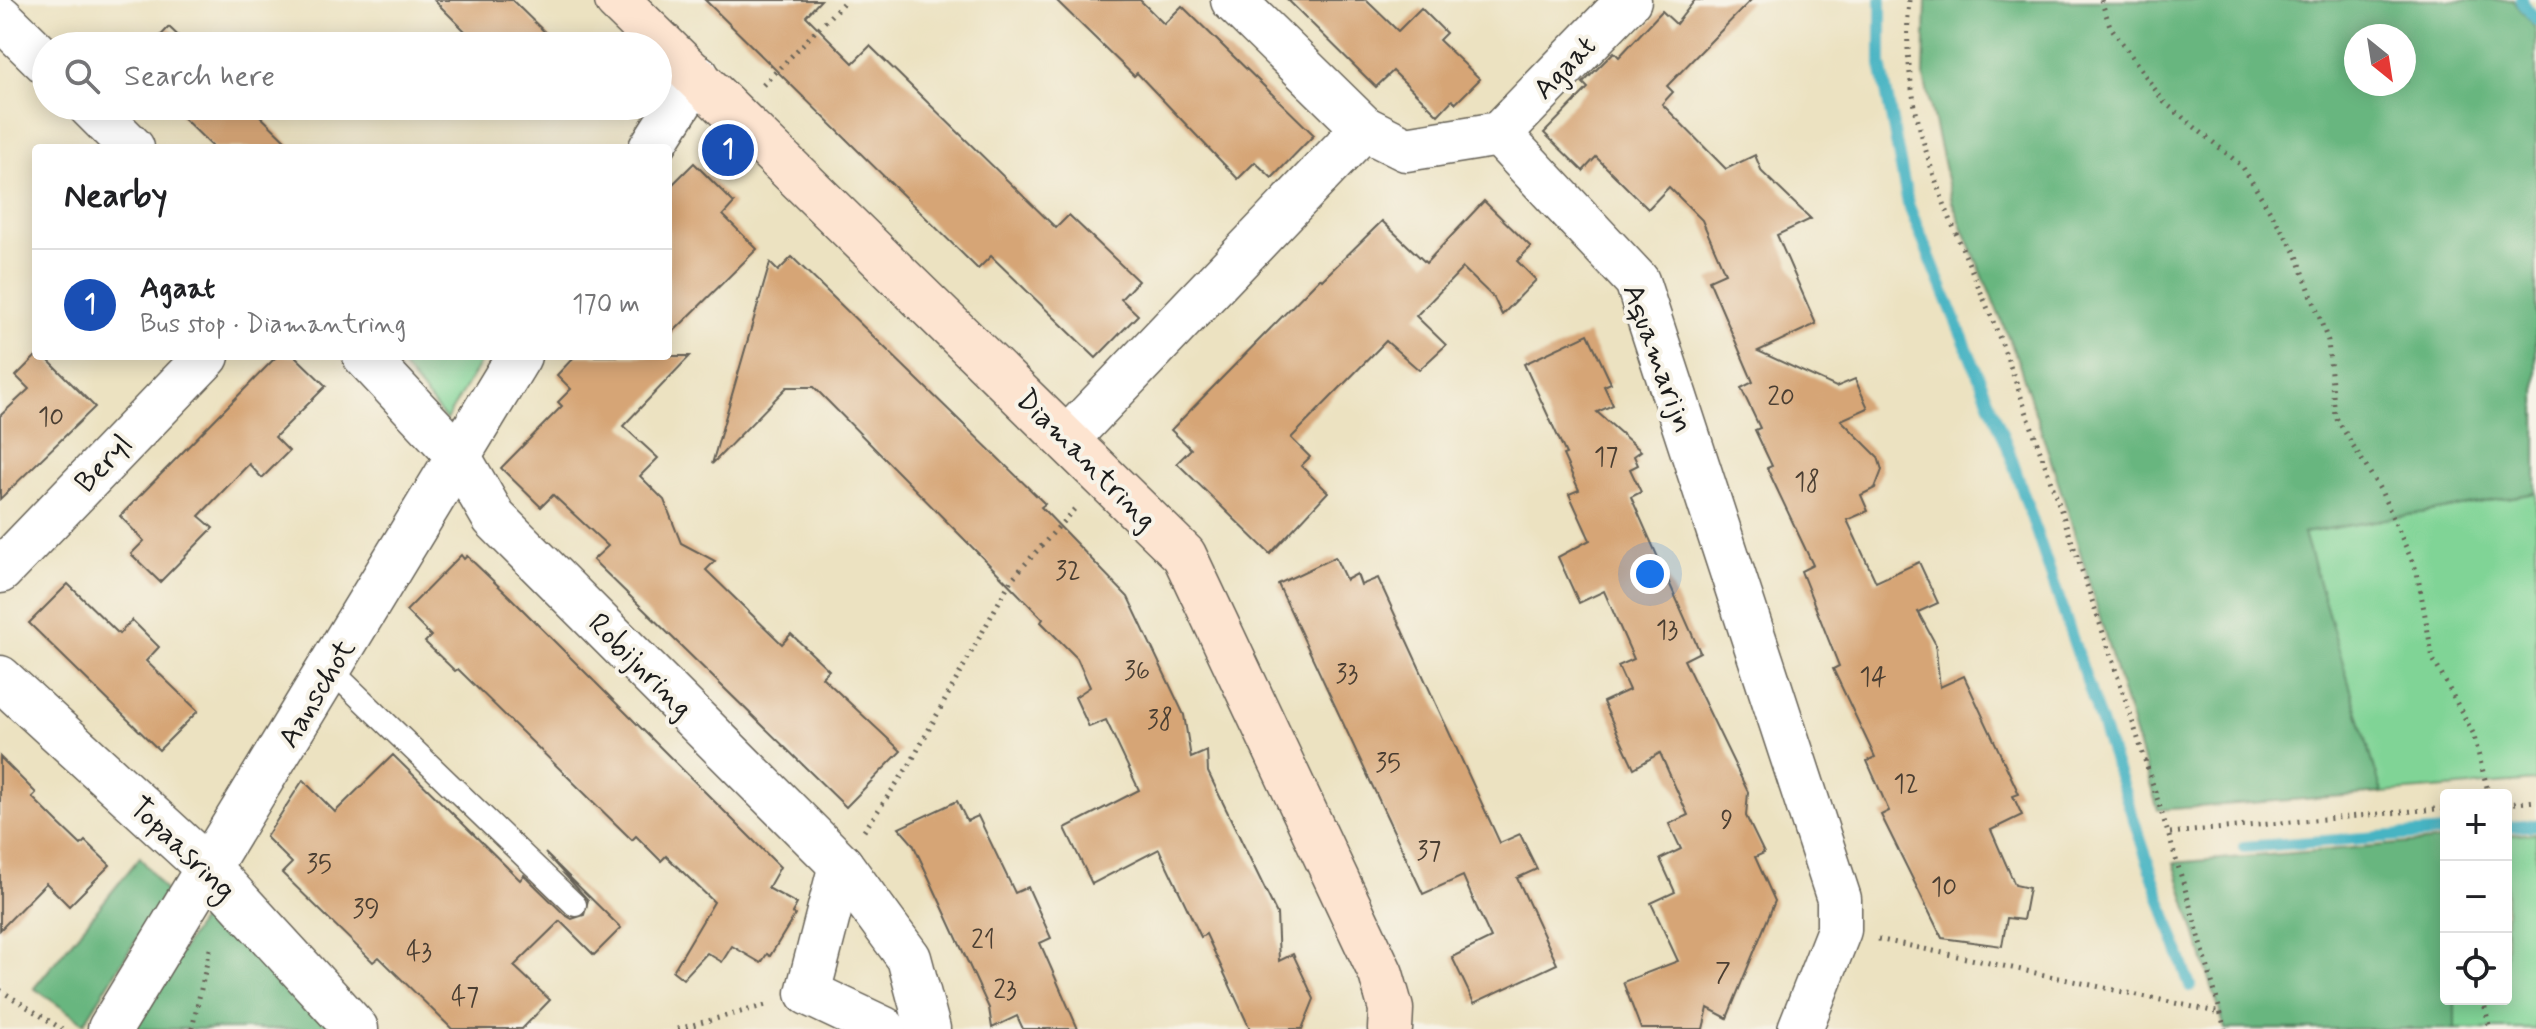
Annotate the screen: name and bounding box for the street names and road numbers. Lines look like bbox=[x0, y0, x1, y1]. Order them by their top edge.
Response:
street label: Agaat bbox=[1525, 27, 1605, 109]
street label: Aquamarijn bbox=[1613, 279, 1703, 438]
street label: Diamantring bbox=[1007, 381, 1165, 539]
street label: Beryl bbox=[67, 426, 142, 502]
street label: Robijnring bbox=[579, 605, 701, 727]
street label: Aanschot bbox=[270, 632, 365, 755]
street label: Topaasring bbox=[119, 789, 244, 911]

